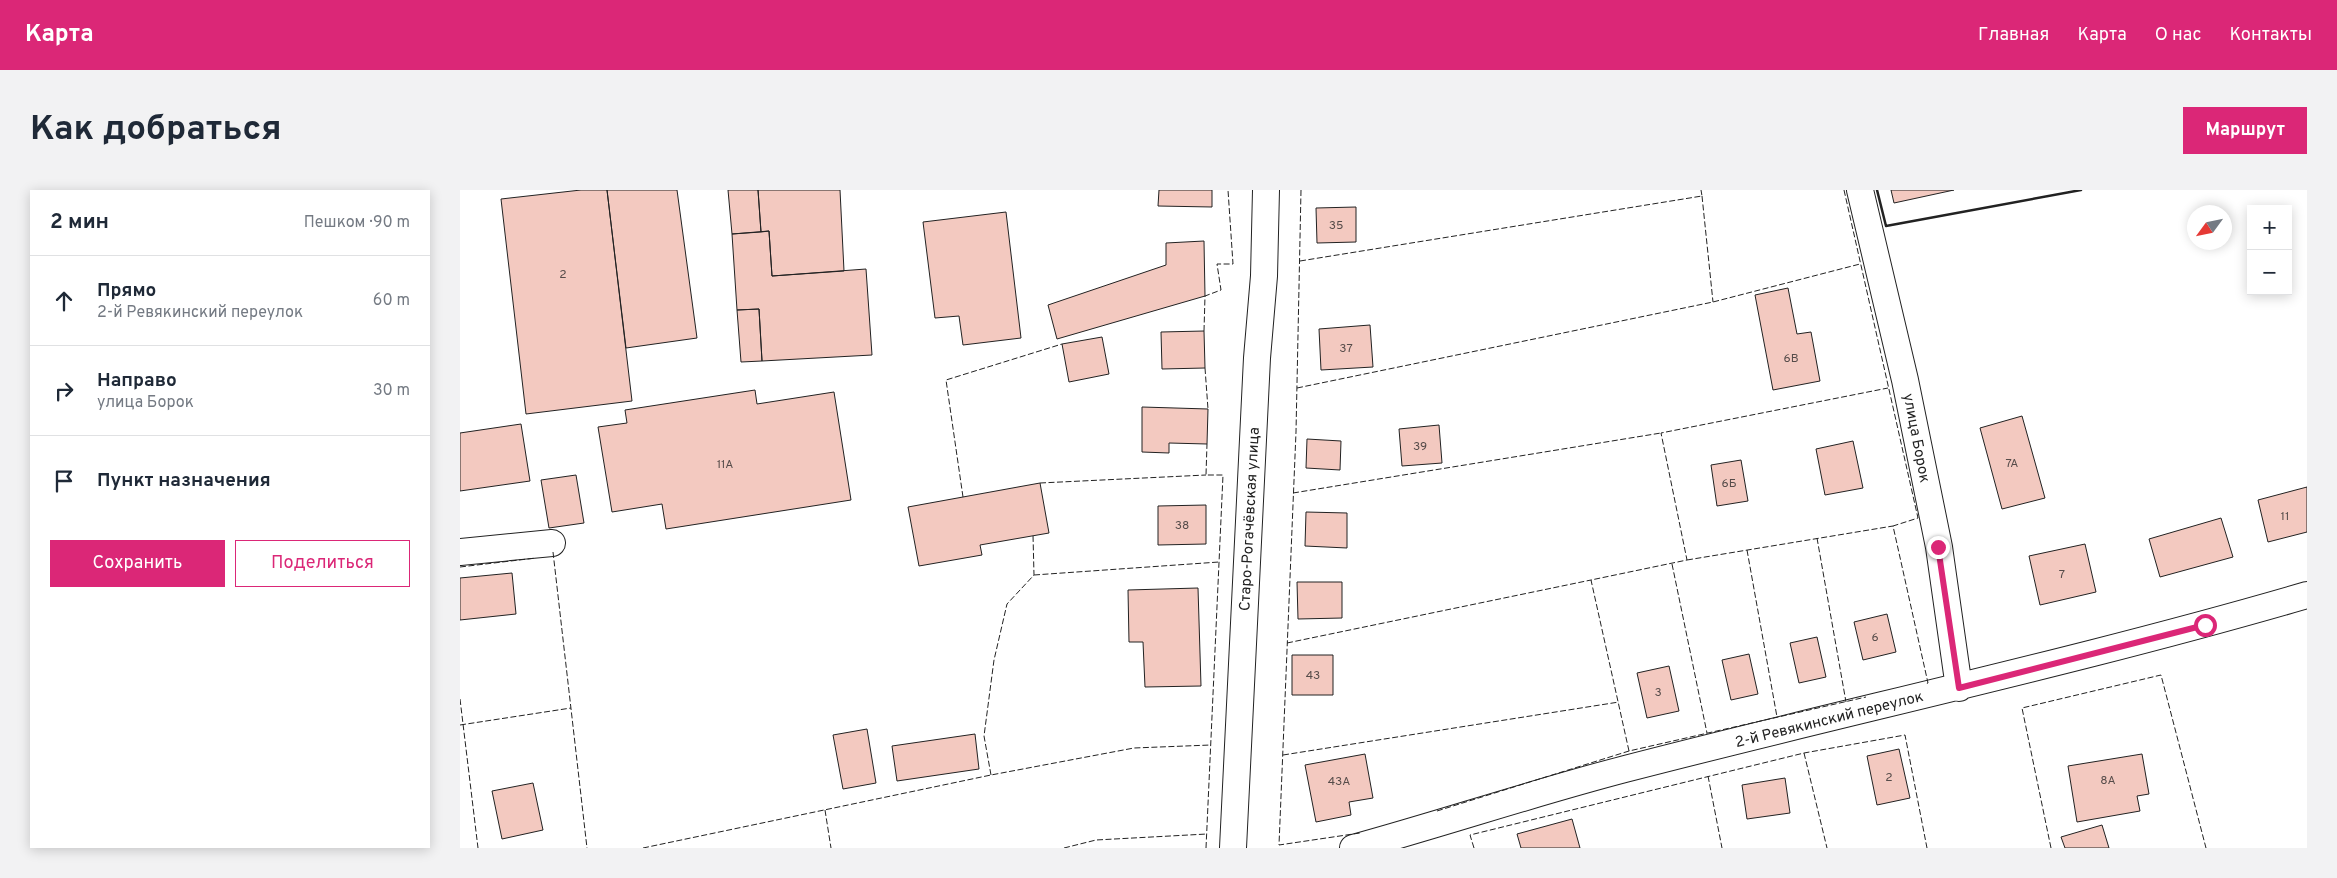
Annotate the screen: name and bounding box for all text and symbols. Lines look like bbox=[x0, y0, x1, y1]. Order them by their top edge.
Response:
text: Карта bbox=[25, 20, 94, 50]
text: Главная bbox=[1978, 24, 2049, 47]
text: Карта bbox=[2077, 24, 2127, 47]
text: О нас bbox=[2155, 24, 2201, 47]
text: Контакты bbox=[2229, 24, 2312, 47]
button: Маршрут bbox=[2183, 107, 2307, 154]
text: Как добраться bbox=[30, 108, 282, 152]
north arrow bbox=[2187, 205, 2232, 250]
map controls bbox=[2247, 205, 2292, 295]
button: + bbox=[2247, 205, 2292, 250]
text: 2 мин bbox=[50, 209, 109, 236]
text: Пешком · 90 m bbox=[304, 213, 410, 233]
house number: 35 bbox=[1329, 218, 1343, 234]
button: − bbox=[2247, 250, 2292, 295]
house number: 2 bbox=[559, 267, 567, 283]
text: Прямо bbox=[97, 279, 156, 303]
icon: ahead bbox=[50, 287, 78, 315]
text: 60 m bbox=[373, 291, 410, 311]
text: 2-й Ревякинский переулок bbox=[97, 303, 303, 323]
house number: 37 bbox=[1339, 341, 1353, 357]
house number: 6В bbox=[1783, 351, 1799, 367]
text: Направо bbox=[97, 369, 177, 393]
icon: right bbox=[50, 377, 78, 405]
text: 30 m bbox=[373, 381, 410, 401]
street label: улица Борок bbox=[1898, 392, 1934, 485]
text: улица Борок bbox=[97, 393, 194, 413]
street label: Старо-Рогачёвская улица bbox=[1236, 427, 1265, 612]
house number: 39 bbox=[1413, 439, 1427, 455]
house number: 7А bbox=[2005, 456, 2019, 472]
house number: 11А bbox=[717, 457, 733, 473]
icon: arrive bbox=[50, 467, 78, 495]
text: Пункт назначения bbox=[97, 469, 271, 493]
house number: 6Б bbox=[1721, 476, 1737, 492]
house number: 11 bbox=[2281, 509, 2289, 525]
house number: 38 bbox=[1175, 518, 1189, 534]
route end bbox=[1927, 536, 1950, 559]
button: Сохранить bbox=[50, 540, 225, 587]
button: Поделиться bbox=[235, 540, 410, 587]
house number: 7 bbox=[2059, 567, 2065, 583]
route start bbox=[2194, 614, 2217, 637]
house number: 6 bbox=[1871, 630, 1879, 646]
house number: 43 bbox=[1306, 668, 1320, 684]
house number: 3 bbox=[1654, 685, 1662, 701]
street label: 2-й Ревякинский переулок bbox=[1733, 688, 1925, 753]
house number: 2 bbox=[1885, 770, 1893, 786]
house number: 8А bbox=[2100, 773, 2116, 789]
house number: 43А bbox=[1328, 774, 1350, 790]

